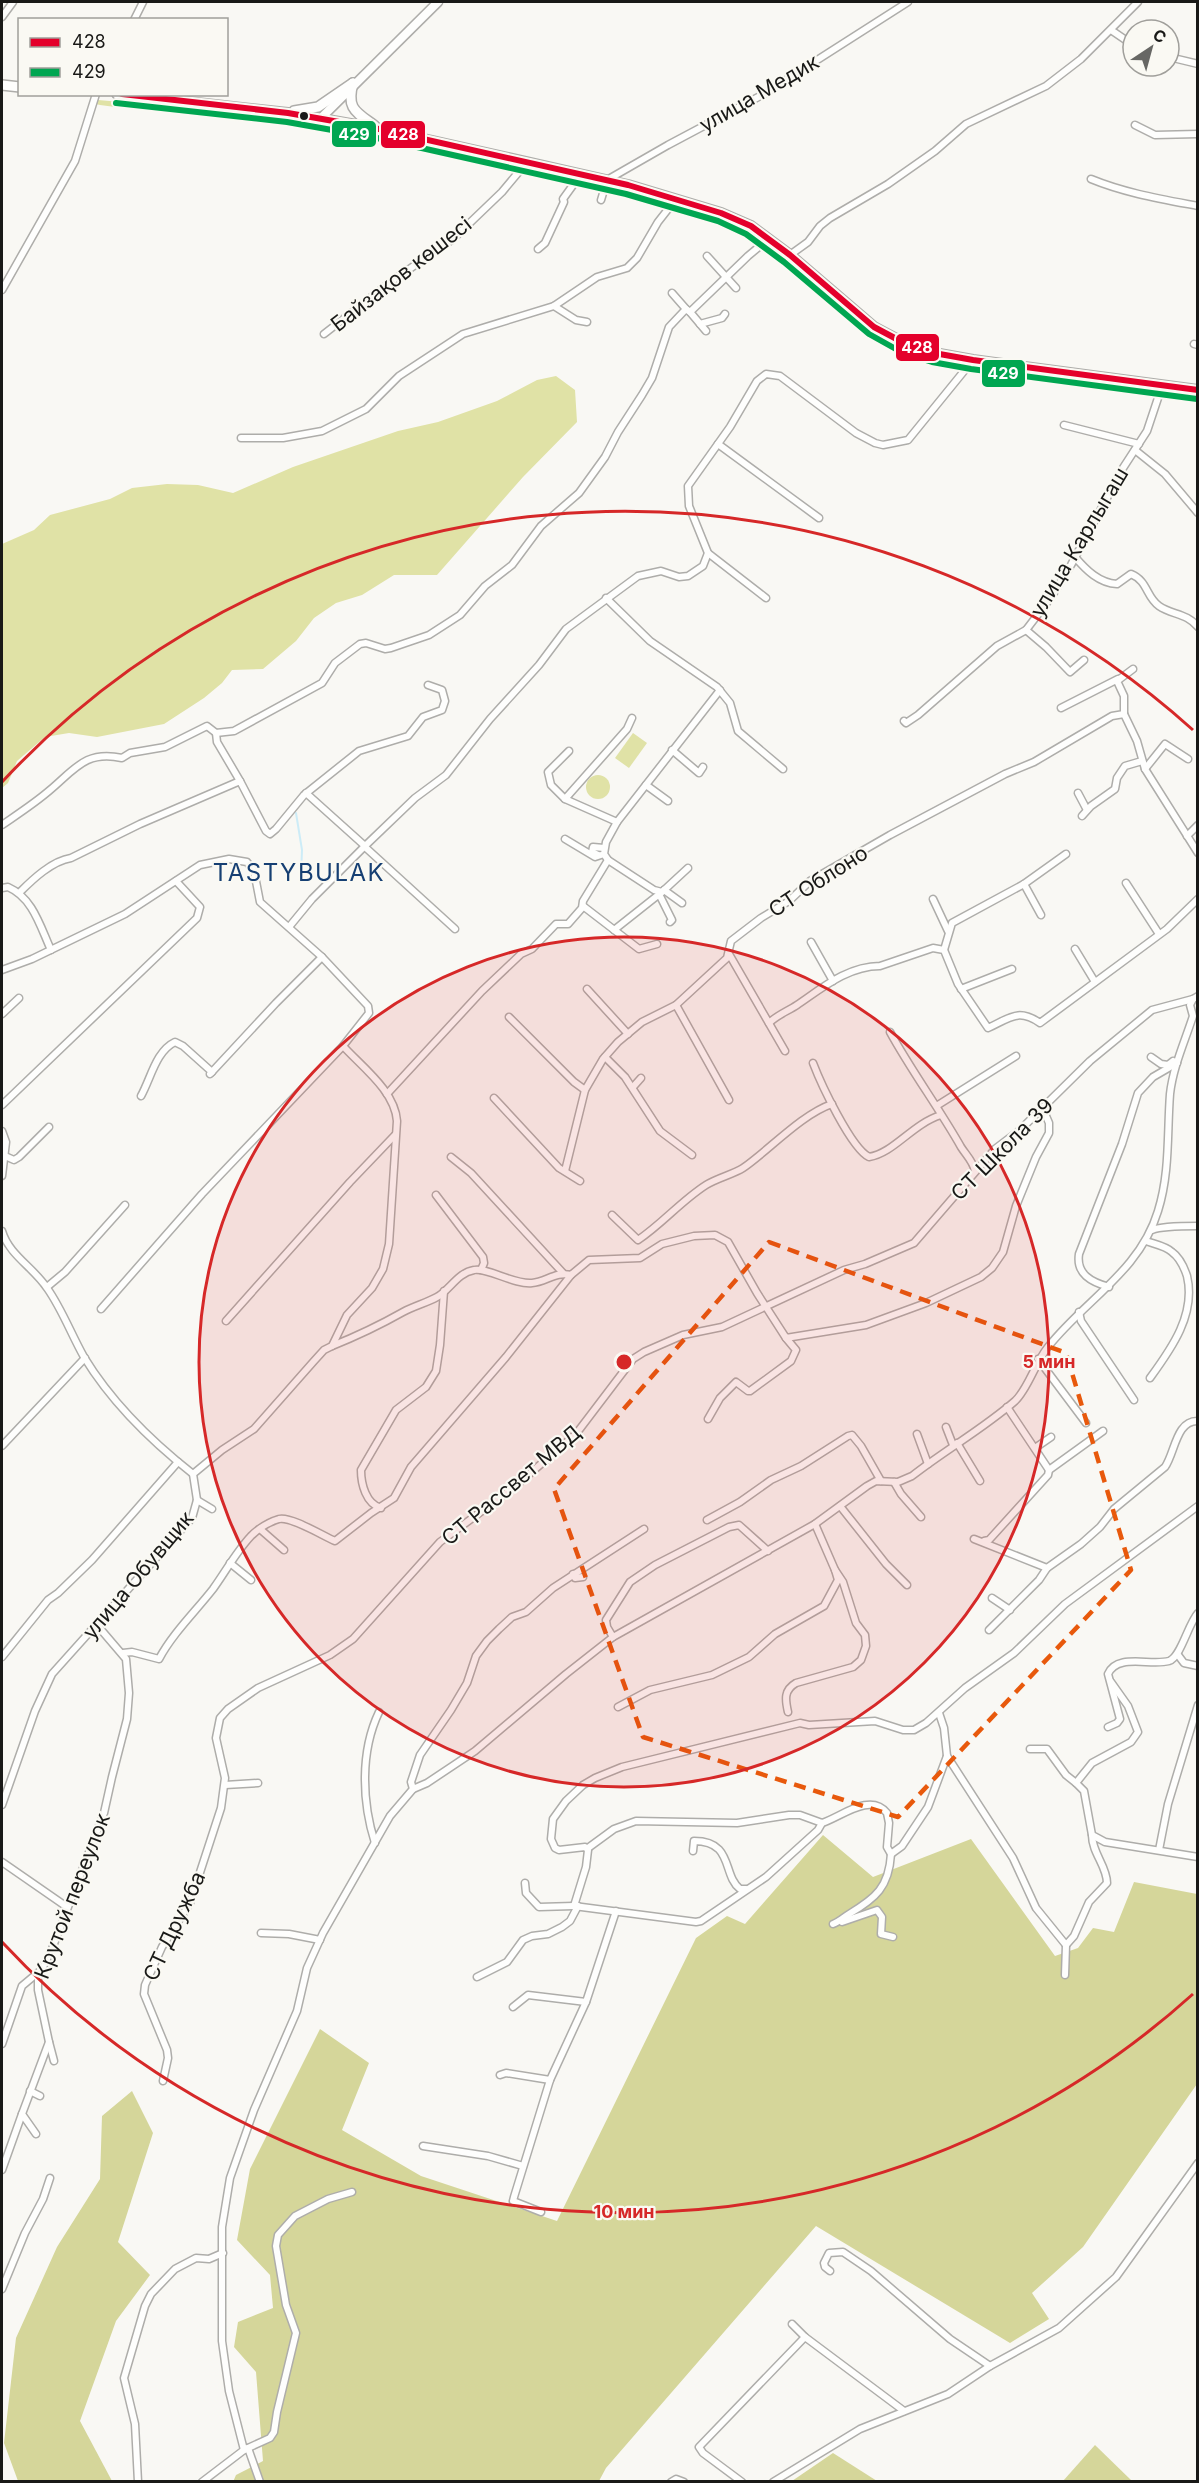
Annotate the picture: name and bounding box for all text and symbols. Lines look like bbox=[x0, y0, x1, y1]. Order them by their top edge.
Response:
legend bbox=[18, 18, 228, 96]
north arrow bbox=[1121, 18, 1181, 78]
text: С bbox=[1149, 24, 1171, 48]
text: 428 bbox=[72, 31, 106, 52]
street label: улица Медик bbox=[695, 48, 824, 137]
text: 429 bbox=[72, 61, 106, 82]
unlabelled marker bbox=[298, 110, 310, 122]
line badge: 429 bbox=[331, 120, 377, 148]
line badge: 428 bbox=[380, 120, 426, 149]
text: 429 bbox=[338, 124, 370, 144]
text: 428 bbox=[387, 124, 419, 144]
street label: Байзақов көшесі bbox=[326, 211, 476, 337]
line badge: 428 bbox=[895, 333, 940, 362]
text: 428 bbox=[901, 337, 933, 357]
line badge: 429 bbox=[981, 359, 1026, 388]
text: 429 bbox=[987, 363, 1019, 383]
street label: улица Карлыгаш bbox=[1024, 463, 1134, 621]
street label: СТ Облоно bbox=[764, 840, 872, 922]
district label: TASTYBULAK bbox=[213, 858, 385, 887]
street label: СТ Школа 39 bbox=[946, 1093, 1058, 1205]
text: 5 мин bbox=[1023, 1351, 1075, 1372]
centre of rings bbox=[614, 1352, 634, 1372]
street label: СТ Рассвет МВД bbox=[436, 1420, 586, 1550]
street label: улица Обувщик bbox=[77, 1506, 199, 1644]
street label: Крутой переулок bbox=[29, 1809, 115, 1982]
street label: СТ Дружба bbox=[138, 1867, 210, 1985]
text: 10 мин bbox=[593, 2201, 655, 2222]

